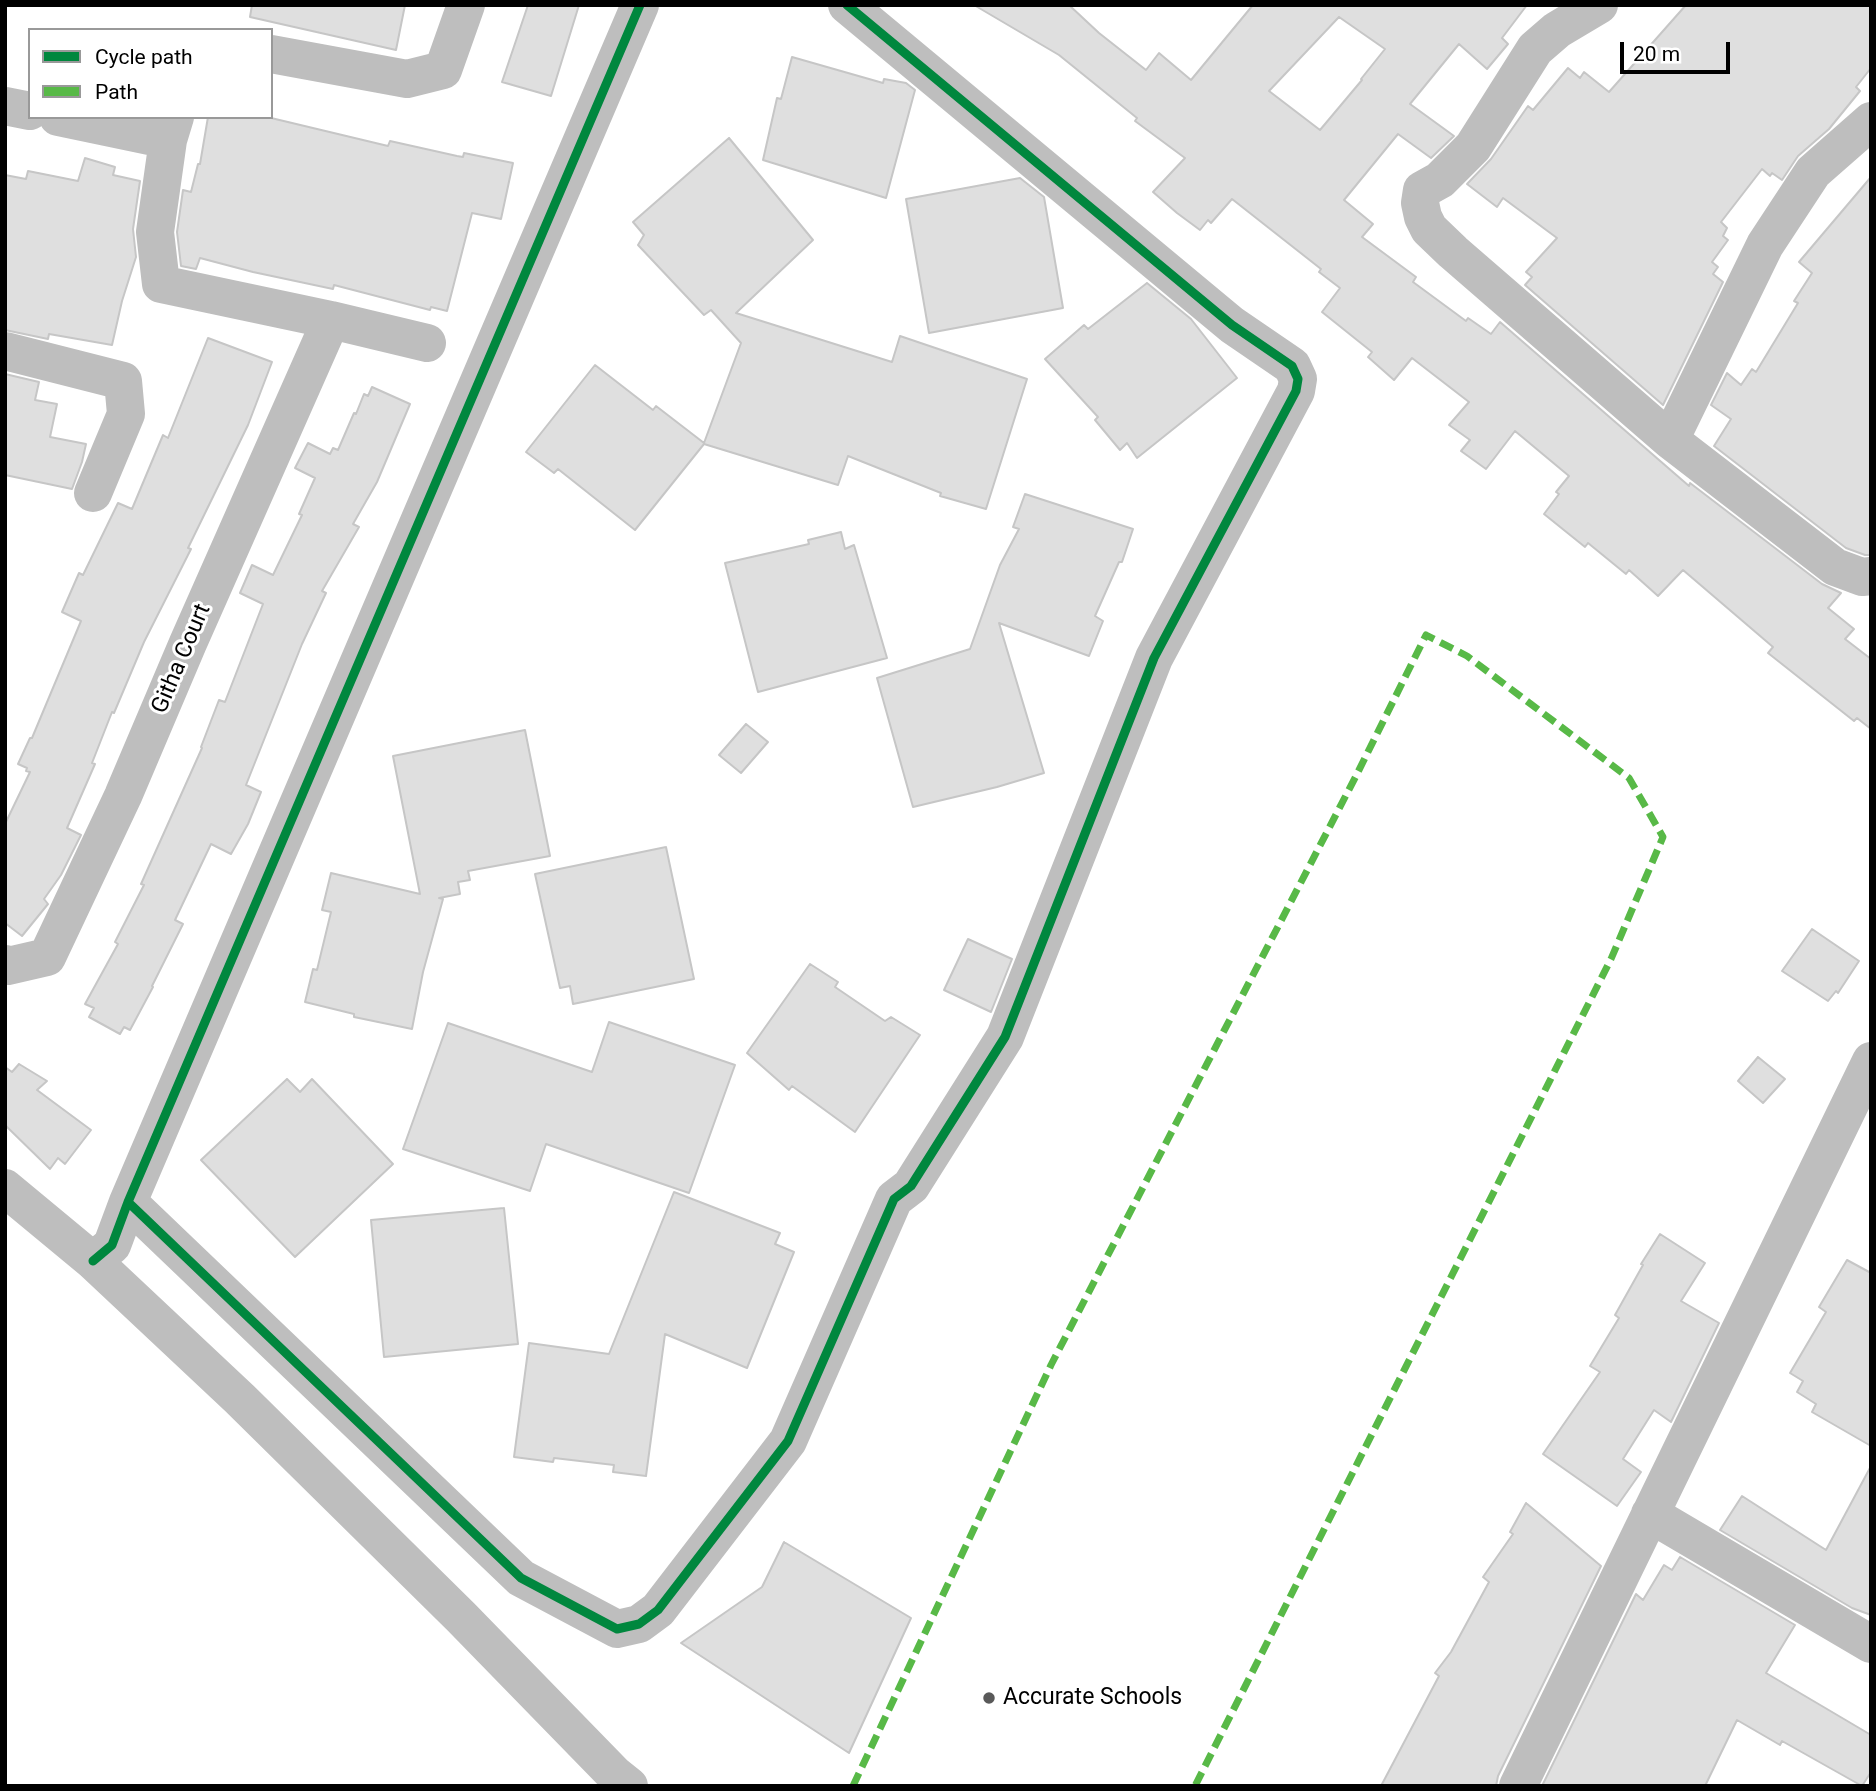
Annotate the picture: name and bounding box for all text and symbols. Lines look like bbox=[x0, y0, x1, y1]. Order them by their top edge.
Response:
legend bbox=[28, 28, 273, 119]
scale bar bbox=[1624, 28, 1734, 72]
text: 20 m bbox=[1633, 42, 1680, 66]
text: Cycle path bbox=[95, 45, 193, 69]
text: Path bbox=[95, 80, 138, 104]
street label: Githa Court bbox=[147, 600, 217, 718]
place label: Accurate Schools bbox=[1003, 1684, 1182, 1712]
marker: Accurate Schools bbox=[981, 1690, 997, 1706]

